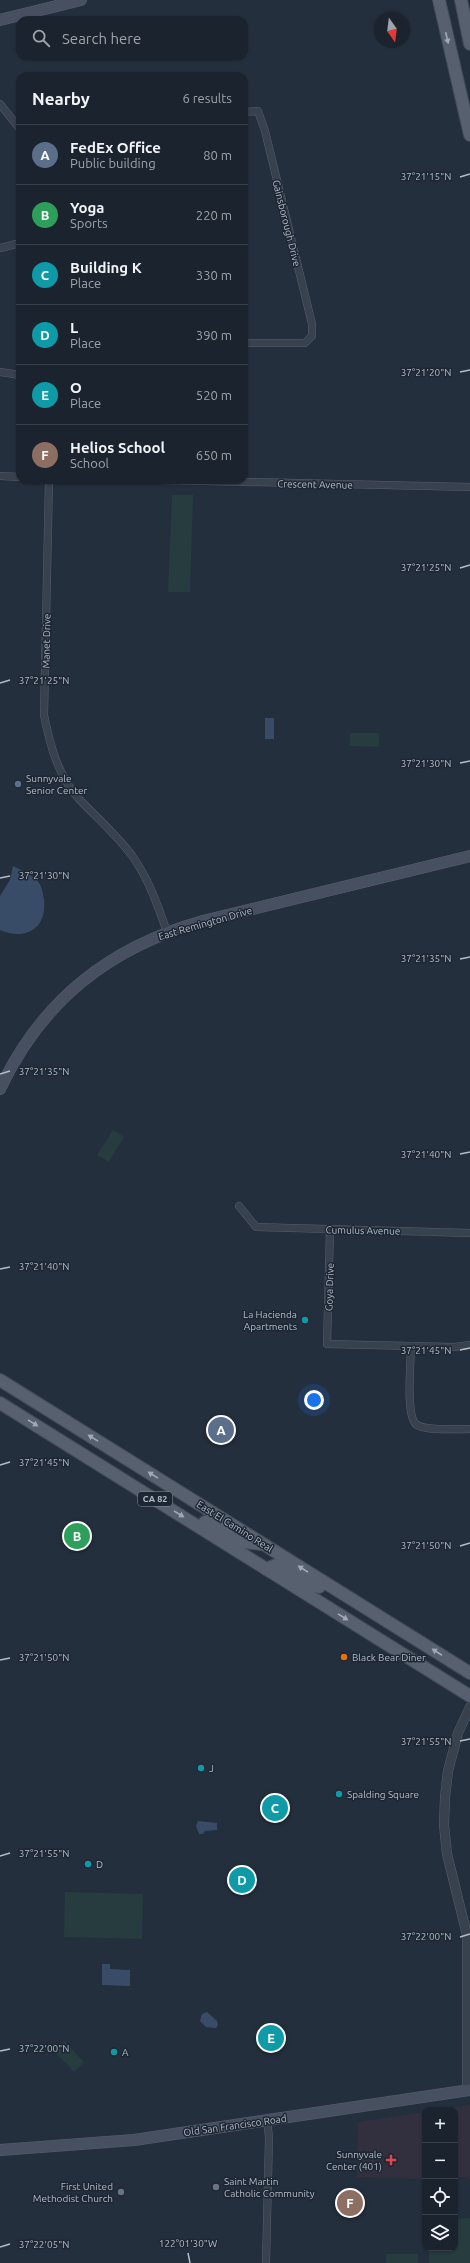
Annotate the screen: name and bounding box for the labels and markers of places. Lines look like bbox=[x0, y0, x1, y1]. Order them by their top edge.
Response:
place label: Sunnyvale Senior Center bbox=[26, 773, 88, 796]
marker: Sunnyvale Senior Center bbox=[13, 779, 23, 789]
place label: La Hacienda Apartments bbox=[243, 1309, 297, 1332]
marker: La Hacienda Apartments bbox=[300, 1315, 310, 1325]
pin: A bbox=[208, 1415, 234, 1445]
pin: B bbox=[64, 1521, 90, 1551]
marker: Black Bear Diner bbox=[339, 1652, 349, 1662]
place label: Black Bear Diner bbox=[352, 1652, 426, 1663]
marker: J bbox=[196, 1763, 206, 1773]
place label: J bbox=[209, 1763, 214, 1774]
marker: Spalding Square bbox=[334, 1789, 344, 1799]
place label: Spalding Square bbox=[347, 1789, 419, 1800]
pin: C bbox=[262, 1793, 288, 1823]
marker: D bbox=[83, 1859, 93, 1869]
place label: D bbox=[96, 1859, 103, 1870]
pin: D bbox=[229, 1865, 255, 1895]
pin: E bbox=[258, 2023, 284, 2053]
marker: A bbox=[109, 2047, 119, 2057]
place label: A bbox=[122, 2047, 129, 2058]
place label: Sunnyvale Center (401) bbox=[326, 2149, 382, 2172]
marker: Sunnyvale Center (401) bbox=[385, 2154, 397, 2166]
place label: Saint Martin Catholic Community bbox=[224, 2176, 315, 2199]
place label: First United Methodist Church bbox=[33, 2181, 113, 2204]
marker: Saint Martin Catholic Community bbox=[211, 2182, 221, 2192]
marker: First United Methodist Church bbox=[116, 2187, 126, 2197]
pin: F bbox=[337, 2188, 363, 2218]

